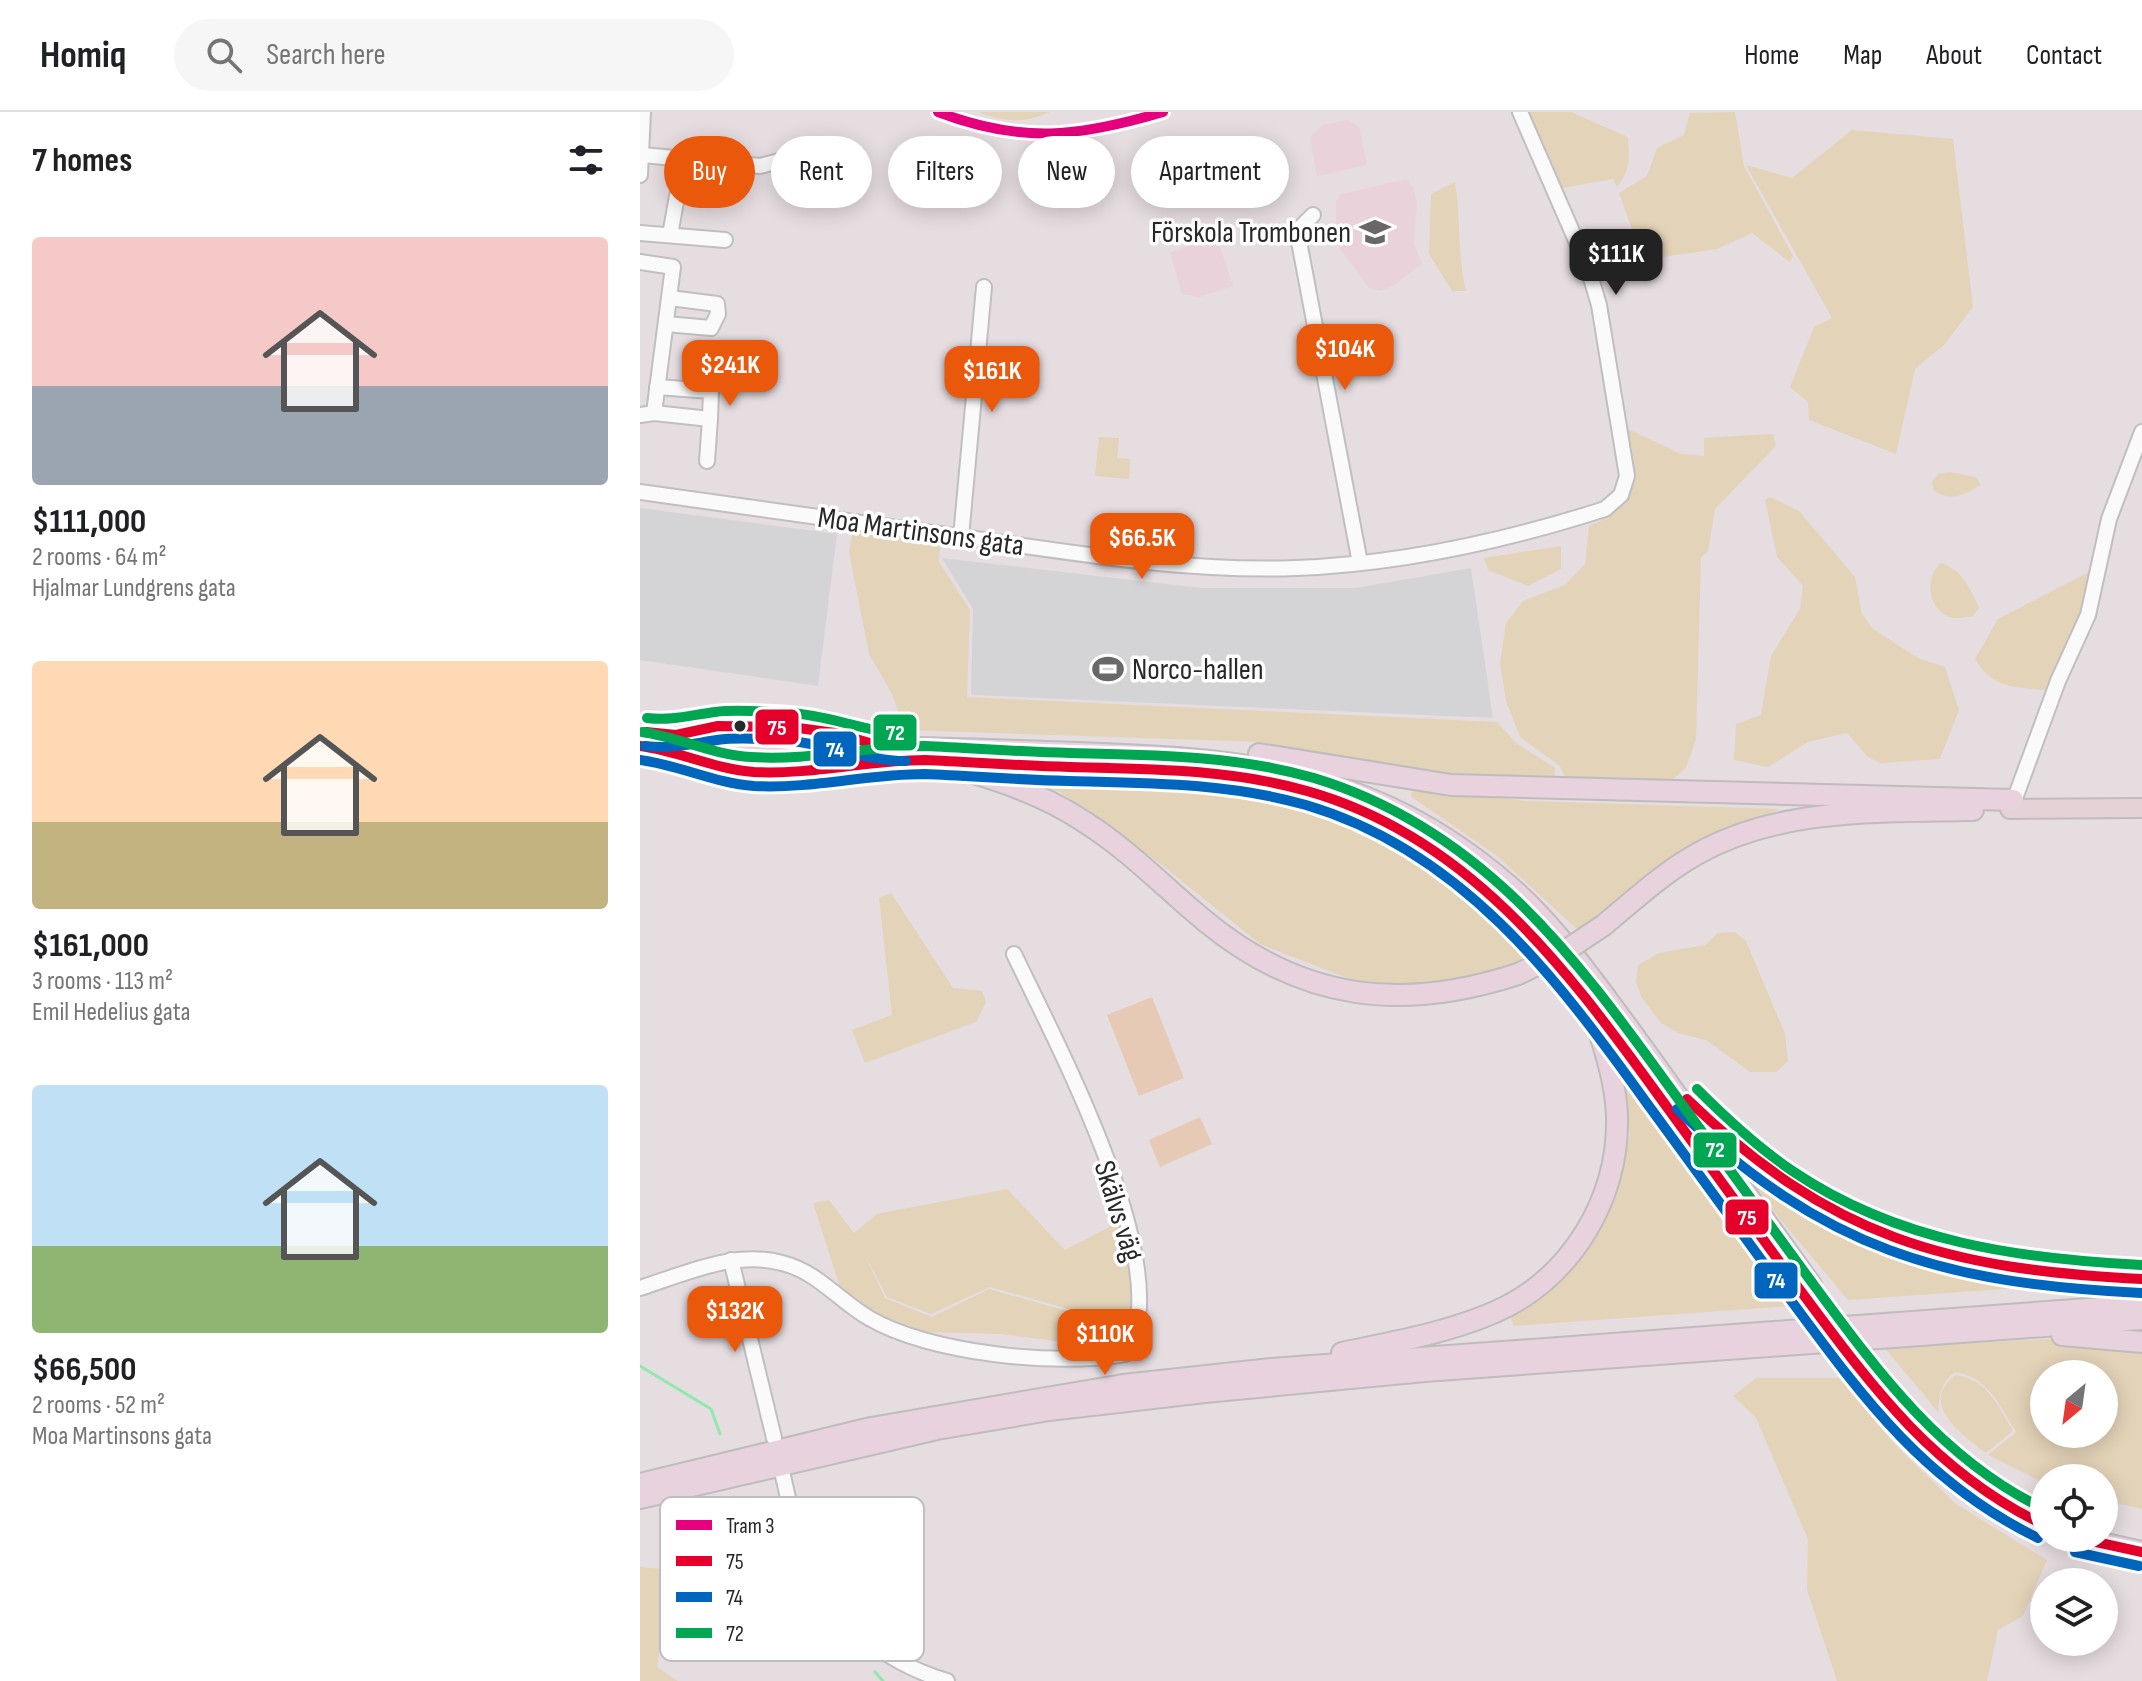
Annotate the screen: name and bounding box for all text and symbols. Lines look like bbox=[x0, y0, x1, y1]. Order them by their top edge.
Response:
search box bbox=[174, 19, 734, 91]
text: Homiq bbox=[40, 33, 126, 78]
icon: search bbox=[202, 33, 246, 77]
text: Search here bbox=[266, 37, 386, 73]
text: Home bbox=[1744, 39, 1799, 72]
text: Map bbox=[1843, 39, 1882, 72]
text: About bbox=[1926, 39, 1982, 72]
text: Contact bbox=[2026, 39, 2102, 72]
chip: Buy bbox=[664, 136, 755, 208]
chip: Rent bbox=[771, 136, 872, 208]
chip: Filters bbox=[888, 136, 1002, 208]
chip: New bbox=[1018, 136, 1115, 208]
chip: Apartment bbox=[1131, 136, 1289, 208]
icon: filters bbox=[564, 138, 608, 182]
text: 7 homes bbox=[32, 140, 132, 181]
place label: Förskola Trombonen bbox=[1151, 215, 1351, 251]
school or university icon: Förskola Trombonen bbox=[1358, 215, 1392, 249]
pin: $111K bbox=[1560, 229, 1672, 297]
text: $111K bbox=[1588, 239, 1644, 270]
icon: home bbox=[248, 289, 392, 433]
pin: $104K bbox=[1289, 324, 1401, 392]
text: $104K bbox=[1315, 334, 1375, 365]
pin: $241K bbox=[674, 340, 786, 408]
pin: $161K bbox=[936, 346, 1048, 414]
text: $241K bbox=[700, 350, 760, 381]
text: $161K bbox=[962, 356, 1022, 387]
street label: Moa Martinsons gata bbox=[815, 500, 1026, 564]
text: $111,000 bbox=[32, 501, 146, 542]
pin: $66.5K bbox=[1077, 513, 1207, 581]
text: $66.5K bbox=[1108, 523, 1176, 554]
text: 2 rooms · 64 m² bbox=[32, 542, 167, 573]
text: Hjalmar Lundgrens gata bbox=[32, 573, 236, 604]
sports icon: Norco-hallen bbox=[1091, 652, 1125, 686]
place label: Norco-hallen bbox=[1132, 652, 1264, 688]
line badge: 75 bbox=[754, 708, 800, 746]
icon: home bbox=[248, 713, 392, 857]
line badge: 72 bbox=[872, 713, 918, 752]
text: 75 bbox=[767, 715, 787, 742]
unlabelled marker bbox=[732, 718, 748, 734]
text: 72 bbox=[885, 720, 905, 747]
line badge: 74 bbox=[812, 730, 858, 768]
text: 74 bbox=[826, 737, 844, 764]
text: $161,000 bbox=[32, 925, 149, 966]
text: 3 rooms · 113 m² bbox=[32, 966, 173, 997]
text: Emil Hedelius gata bbox=[32, 997, 191, 1028]
line badge: 72 bbox=[1692, 1131, 1738, 1169]
icon: home bbox=[248, 1137, 392, 1281]
text: 72 bbox=[1705, 1137, 1725, 1164]
street label: Skälvs väg bbox=[1086, 1157, 1150, 1266]
line badge: 75 bbox=[1724, 1198, 1770, 1236]
text: 75 bbox=[1737, 1205, 1757, 1232]
line badge: 74 bbox=[1753, 1261, 1799, 1300]
text: 74 bbox=[1767, 1268, 1785, 1295]
pin: $132K bbox=[679, 1286, 791, 1354]
text: $132K bbox=[705, 1296, 765, 1327]
pin: $110K bbox=[1049, 1309, 1161, 1377]
text: $110K bbox=[1076, 1319, 1134, 1350]
text: $66,500 bbox=[32, 1349, 137, 1390]
north arrow bbox=[2030, 1360, 2118, 1448]
map controls bbox=[2030, 1360, 2118, 1656]
text: 2 rooms · 52 m² bbox=[32, 1390, 165, 1421]
text: Moa Martinsons gata bbox=[32, 1421, 212, 1452]
button: locate bbox=[2030, 1464, 2118, 1552]
legend bbox=[660, 1497, 924, 1661]
text: Tram 3 bbox=[726, 1513, 775, 1540]
text: 75 bbox=[726, 1549, 744, 1576]
button: layers bbox=[2030, 1568, 2118, 1656]
text: 74 bbox=[726, 1585, 743, 1612]
text: 72 bbox=[726, 1621, 744, 1648]

